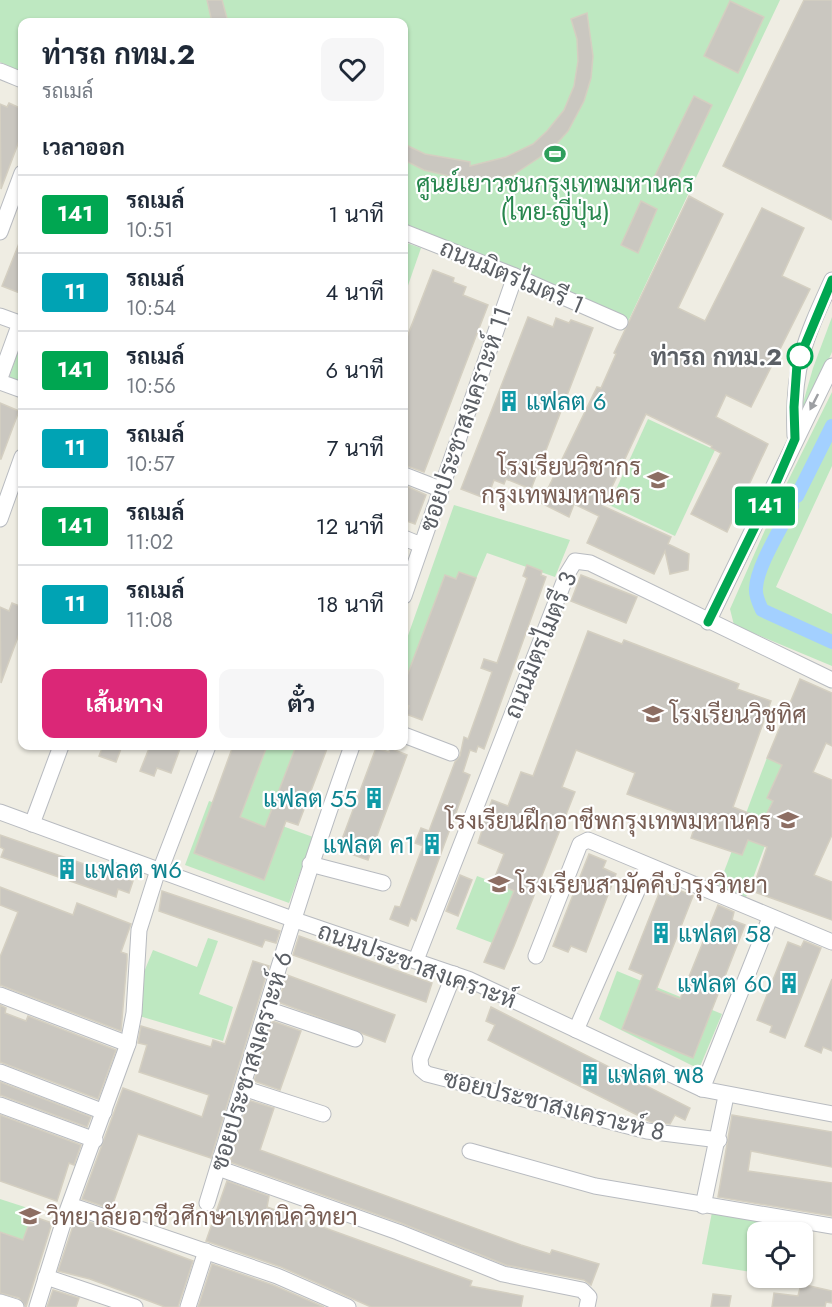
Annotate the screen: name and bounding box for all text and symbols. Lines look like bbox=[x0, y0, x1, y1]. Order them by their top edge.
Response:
text: ท่ารถ กทม.2 bbox=[42, 34, 195, 75]
button: heart bbox=[321, 38, 384, 101]
text: รถเมล์ bbox=[42, 77, 93, 106]
text: เวลาออก bbox=[42, 131, 125, 163]
sports icon: ศูนย์เยาวชนกรุงเทพมหานคร (ไทย-ญี่ปุ่น) bbox=[543, 142, 567, 166]
place label: ศูนย์เยาวชนกรุงเทพมหานคร (ไทย-ญี่ปุ่น) bbox=[416, 166, 694, 229]
text: รถเมล์ bbox=[126, 184, 184, 216]
text: 1 นาที bbox=[328, 198, 384, 230]
text: 141 bbox=[57, 199, 93, 229]
text: 10:51 bbox=[126, 216, 173, 245]
street label: ถนนมิตรไมตรี 1 bbox=[434, 230, 590, 322]
text: รถเมล์ bbox=[126, 262, 184, 294]
text: 4 นาที bbox=[325, 276, 384, 308]
text: 11 bbox=[64, 277, 86, 307]
text: 10:54 bbox=[126, 294, 176, 323]
street label: ซอยประชาสงเคราะห์ 11 bbox=[410, 302, 520, 536]
place label: ท่ารถ กทม.2 bbox=[651, 339, 782, 374]
text: รถเมล์ bbox=[126, 340, 184, 372]
marker: ท่ารถ กทม.2 bbox=[787, 343, 813, 369]
text: 6 นาที bbox=[326, 354, 384, 386]
text: 141 bbox=[57, 355, 93, 385]
text: 10:56 bbox=[126, 372, 176, 401]
place label: แฟลต 6 bbox=[526, 384, 607, 419]
building icon: แฟลต 6 bbox=[497, 389, 521, 413]
one-way arrow bbox=[809, 394, 818, 411]
text: รถเมล์ bbox=[126, 418, 184, 450]
text: 7 นาที bbox=[327, 432, 384, 464]
text: 11 bbox=[64, 433, 86, 463]
place label: โรงเรียนวิชากร กรุงเทพมหานคร bbox=[481, 449, 641, 512]
text: 10:57 bbox=[126, 450, 175, 479]
school or university icon: โรงเรียนวิชากร กรุงเทพมหานคร bbox=[646, 468, 670, 492]
line badge: 141 bbox=[730, 486, 800, 526]
text: 141 bbox=[747, 491, 783, 521]
text: รถเมล์ bbox=[126, 496, 184, 528]
text: 12 นาที bbox=[316, 510, 384, 542]
text: 141 bbox=[57, 511, 93, 541]
text: 11:02 bbox=[126, 528, 173, 557]
street label: ถนนมิตรไมตรี 3 bbox=[495, 566, 585, 724]
text: รถเมล์ bbox=[126, 574, 184, 606]
text: 18 นาที bbox=[316, 588, 384, 620]
text: 11 bbox=[64, 589, 86, 619]
text: 11:08 bbox=[126, 606, 173, 635]
button: เส้นทาง bbox=[42, 669, 207, 738]
button: ตั๋ว bbox=[219, 669, 384, 738]
place label: โรงเรียนวิชูทิศ bbox=[668, 697, 807, 732]
school or university icon: โรงเรียนวิชูทิศ bbox=[641, 702, 665, 726]
place label: แฟลต 55 bbox=[263, 781, 357, 816]
building icon: แฟลต 55 bbox=[362, 786, 386, 810]
place label: โรงเรียนฝึกอาชีพกรุงเทพมหานคร bbox=[443, 803, 771, 838]
school or university icon: โรงเรียนฝึกอาชีพกรุงเทพมหานคร bbox=[776, 808, 800, 832]
place label: แฟลต ค1 bbox=[323, 827, 415, 862]
building icon: แฟลต ค1 bbox=[420, 832, 444, 856]
place label: แฟลต พ6 bbox=[84, 852, 182, 887]
building icon: แฟลต พ6 bbox=[55, 857, 79, 881]
place label: โรงเรียนสามัคคีบํารุงวิทยา bbox=[514, 867, 768, 902]
school or university icon: โรงเรียนสามัคคีบํารุงวิทยา bbox=[487, 872, 511, 896]
street label: ถนนประชาสงเคราะห์ bbox=[313, 913, 521, 1017]
place label: แฟลต 58 bbox=[678, 916, 772, 951]
building icon: แฟลต 58 bbox=[649, 921, 673, 945]
street label: ซอยประชาสงเคราะห์ 6 bbox=[201, 947, 301, 1175]
place label: แฟลต 60 bbox=[677, 966, 772, 1001]
building icon: แฟลต 60 bbox=[777, 971, 801, 995]
place label: แฟลต พ8 bbox=[607, 1057, 704, 1092]
street label: ซอยประชาสงเคราะห์ 8 bbox=[439, 1061, 669, 1149]
building icon: แฟลต พ8 bbox=[578, 1062, 602, 1086]
place label: วิทยาลัยอาชีวศึกษาเทคนิควิทยา bbox=[46, 1199, 358, 1234]
school or university icon: วิทยาลัยอาชีวศึกษาเทคนิควิทยา bbox=[18, 1204, 42, 1228]
map controls bbox=[747, 1222, 813, 1288]
button: locate bbox=[747, 1222, 813, 1288]

